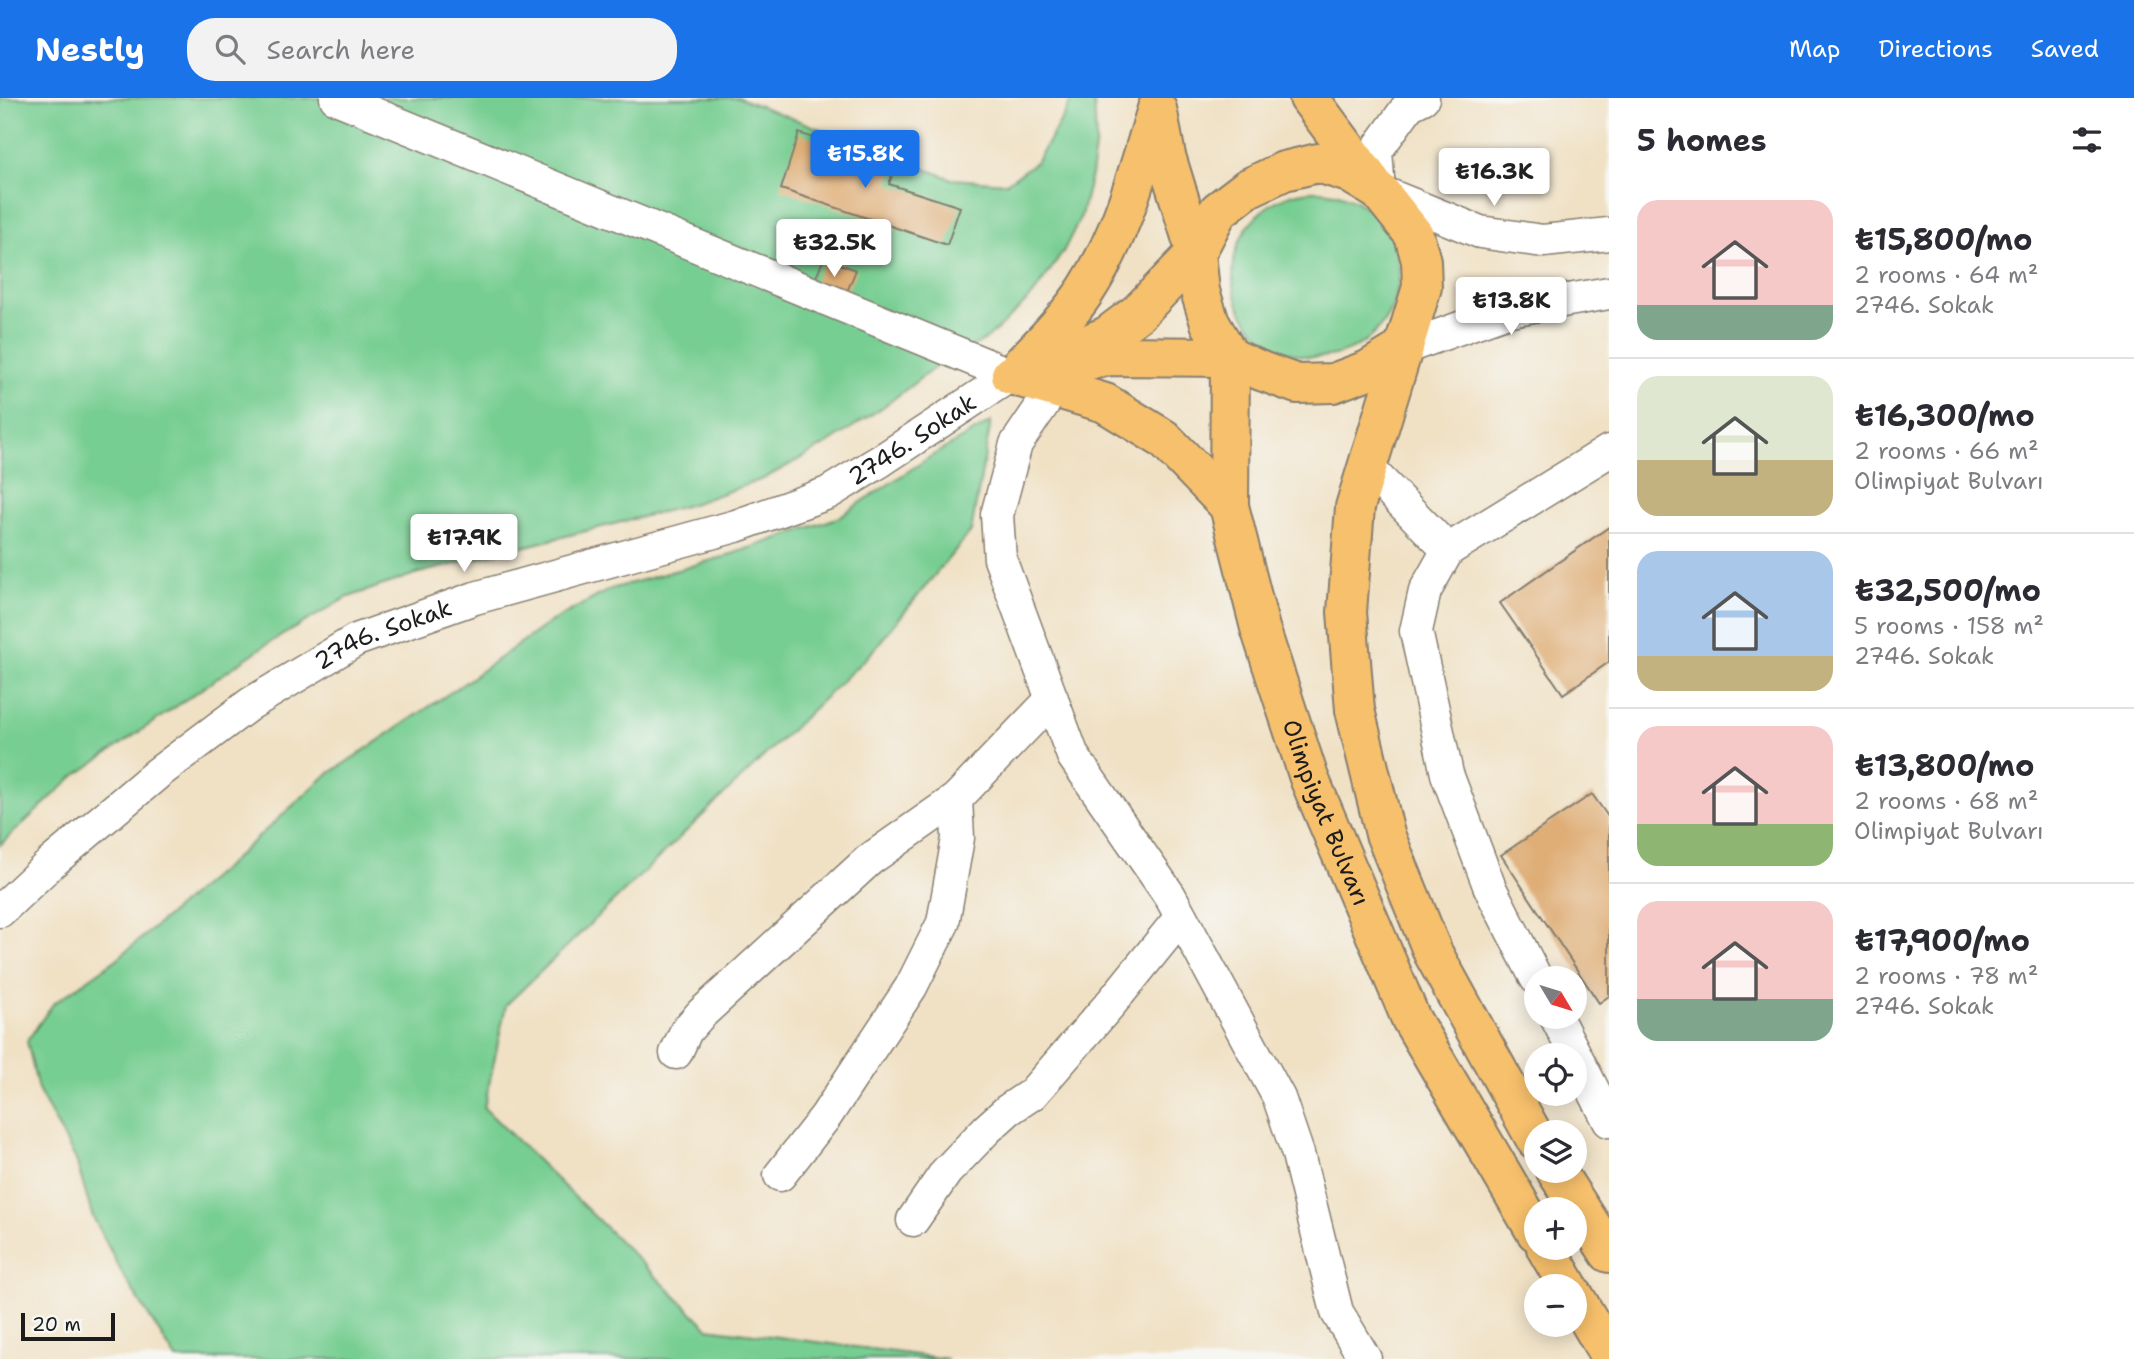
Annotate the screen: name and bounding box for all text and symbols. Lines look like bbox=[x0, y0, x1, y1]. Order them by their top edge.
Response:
search box bbox=[187, 18, 677, 81]
text: Nestly bbox=[35, 27, 145, 72]
icon: search bbox=[211, 30, 249, 68]
text: Search here bbox=[267, 32, 415, 67]
text: Map bbox=[1789, 33, 1840, 65]
text: Directions bbox=[1878, 33, 1993, 65]
text: Saved bbox=[2031, 33, 2099, 65]
text: 5 homes bbox=[1637, 120, 1767, 161]
icon: filters bbox=[2068, 121, 2106, 159]
pin: ₺15.8K bbox=[808, 130, 922, 190]
text: ₺15.8K bbox=[826, 138, 904, 168]
pin: ₺16.3K bbox=[1437, 148, 1551, 208]
text: ₺16.3K bbox=[1455, 156, 1533, 186]
text: ₺15,800/mo bbox=[1854, 219, 2033, 260]
pin: ₺32.5K bbox=[777, 220, 891, 279]
text: ₺32.5K bbox=[792, 227, 876, 257]
icon: home bbox=[1693, 228, 1777, 312]
text: 2 rooms · 64 m² bbox=[1854, 260, 2038, 290]
pin: ₺13.8K bbox=[1454, 278, 1568, 337]
text: ₺13.8K bbox=[1472, 285, 1550, 315]
text: 2746. Sokak bbox=[1854, 290, 1994, 320]
street label: 2746. Sokak bbox=[842, 386, 982, 493]
text: ₺16,300/mo bbox=[1854, 395, 2035, 436]
icon: home bbox=[1693, 404, 1777, 488]
text: 2 rooms · 66 m² bbox=[1854, 436, 2039, 466]
text: Olimpiyat Bulvarı bbox=[1854, 466, 2044, 496]
pin: ₺17.9K bbox=[407, 514, 521, 574]
text: ₺17.9K bbox=[426, 522, 502, 552]
text: ₺32,500/mo bbox=[1854, 570, 2041, 611]
icon: home bbox=[1693, 579, 1777, 663]
street label: 2746. Sokak bbox=[308, 591, 456, 677]
text: 5 rooms · 158 m² bbox=[1854, 611, 2044, 641]
text: 2746. Sokak bbox=[1854, 641, 1994, 671]
street label: Olimpiyat Bulvarı bbox=[1275, 715, 1377, 911]
text: ₺13,800/mo bbox=[1854, 745, 2034, 786]
icon: home bbox=[1693, 754, 1777, 838]
text: 2 rooms · 68 m² bbox=[1854, 786, 2038, 816]
text: Olimpiyat Bulvarı bbox=[1854, 816, 2044, 846]
text: ₺17,900/mo bbox=[1854, 920, 2030, 961]
icon: home bbox=[1693, 929, 1777, 1013]
text: 2 rooms · 78 m² bbox=[1854, 961, 2038, 991]
north arrow bbox=[1524, 966, 1587, 1029]
map controls bbox=[1524, 966, 1587, 1337]
text: 2746. Sokak bbox=[1854, 991, 1994, 1021]
button: locate bbox=[1524, 1043, 1587, 1106]
button: layers bbox=[1524, 1120, 1587, 1183]
button: + bbox=[1524, 1197, 1587, 1260]
button: − bbox=[1524, 1274, 1587, 1337]
scale bar bbox=[21, 1310, 116, 1342]
text: 20 m bbox=[32, 1312, 81, 1337]

